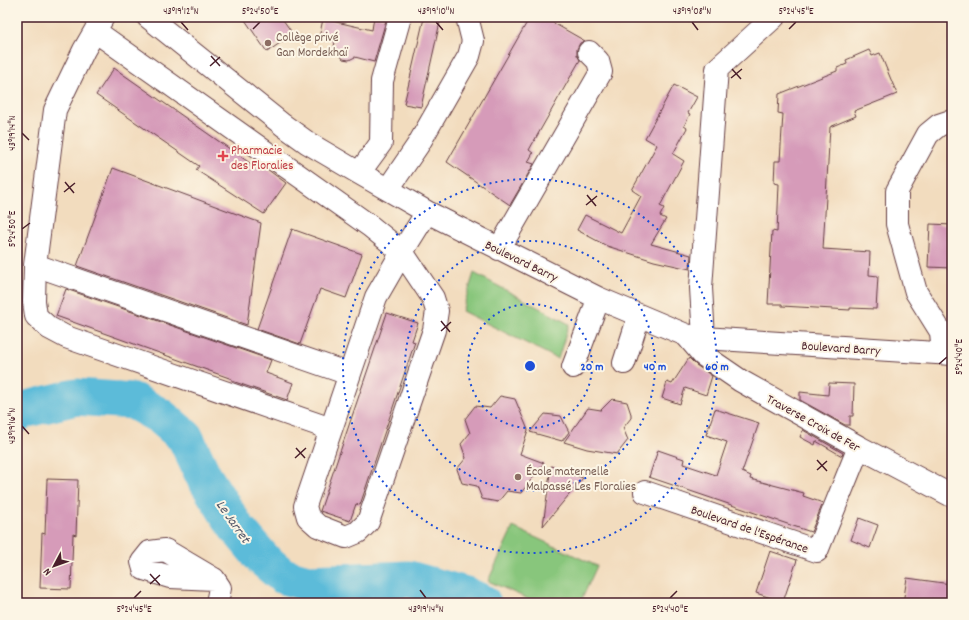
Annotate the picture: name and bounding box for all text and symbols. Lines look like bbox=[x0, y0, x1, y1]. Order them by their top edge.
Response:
text: 43°19'12"N bbox=[163, 5, 199, 19]
text: 5°24'50"E bbox=[242, 5, 279, 19]
text: 43°19'10"N bbox=[418, 5, 454, 19]
text: 43°19'08"N bbox=[673, 5, 711, 19]
text: 5°24'45"E bbox=[778, 5, 814, 19]
place label: Collège privé Gan Mordekhaï bbox=[276, 29, 348, 63]
marker: Collège privé Gan Mordekhaï bbox=[263, 38, 273, 48]
text: 43°19'14"N bbox=[6, 115, 20, 151]
place label: Pharmacie des Floralies bbox=[231, 142, 294, 176]
marker: Pharmacie des Floralies bbox=[218, 151, 228, 161]
text: 5°24'50"E bbox=[6, 210, 20, 247]
street label: Boulevard Barry bbox=[481, 236, 561, 288]
street label: Boulevard Barry bbox=[801, 337, 882, 362]
text: 5°24'40"E bbox=[953, 339, 967, 375]
centre of rings bbox=[523, 359, 537, 373]
text: 20 m bbox=[581, 359, 603, 376]
text: 40 m bbox=[644, 359, 666, 376]
text: 60 m bbox=[705, 359, 729, 376]
street label: Traverse Croix de Fer bbox=[762, 391, 863, 458]
text: 43°19'16"N bbox=[6, 408, 20, 444]
place label: École maternelle Malpassé Les Floralies bbox=[526, 463, 636, 497]
marker: École maternelle Malpassé Les Floralies bbox=[513, 472, 523, 482]
water label: Le Jarret bbox=[210, 497, 256, 549]
street label: Boulevard de l'Espérance bbox=[688, 501, 811, 559]
north arrow bbox=[34, 546, 74, 586]
text: N bbox=[40, 564, 56, 579]
text: 5°24'45"E bbox=[116, 603, 152, 617]
text: 43°19'14"N bbox=[408, 603, 444, 617]
text: 5°24'40"E bbox=[652, 603, 688, 617]

